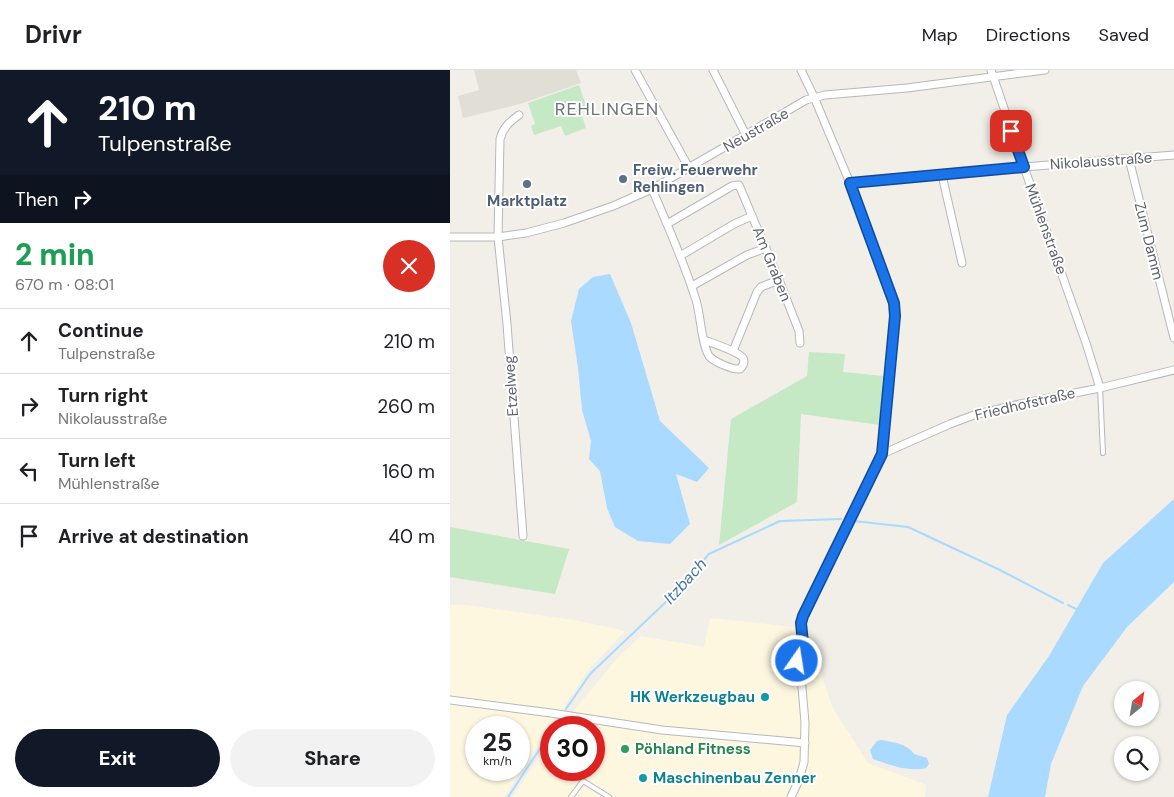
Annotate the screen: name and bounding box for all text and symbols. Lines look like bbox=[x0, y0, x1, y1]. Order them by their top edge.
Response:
text: Drivr bbox=[25, 19, 82, 50]
text: Map bbox=[922, 23, 958, 47]
text: Directions bbox=[986, 23, 1071, 47]
text: Saved bbox=[1099, 23, 1149, 47]
text: 210 m bbox=[98, 85, 197, 131]
icon: ahead bbox=[15, 90, 80, 155]
district label: REHLINGEN bbox=[555, 97, 659, 121]
street label: Neustraße bbox=[720, 103, 792, 157]
pin bbox=[990, 110, 1032, 152]
icon: arrive bbox=[997, 117, 1025, 145]
text: Tulpenstraße bbox=[98, 129, 232, 158]
street label: Nikolausstraße bbox=[1049, 147, 1153, 175]
place label: Freiw. Feuerwehr Rehlingen bbox=[633, 160, 758, 197]
marker: Freiw. Feuerwehr Rehlingen bbox=[617, 173, 629, 185]
marker: Marktplatz bbox=[521, 178, 533, 190]
street label: Mühlenstraße bbox=[1020, 181, 1072, 277]
icon: right bbox=[68, 185, 96, 213]
text: Then bbox=[15, 187, 58, 212]
place label: Marktplatz bbox=[487, 191, 567, 211]
street label: Zum Damm bbox=[1130, 200, 1168, 282]
street label: Am Graben bbox=[748, 224, 796, 304]
text: 2 min bbox=[15, 235, 95, 274]
button: close bbox=[383, 240, 435, 292]
text: 670 m · 08:01 bbox=[15, 274, 114, 295]
text: Continue bbox=[58, 318, 144, 343]
icon: ahead bbox=[15, 327, 43, 355]
text: 210 m bbox=[383, 329, 435, 354]
text: Tulpenstraße bbox=[58, 343, 155, 364]
street label: Etzelweg bbox=[499, 355, 523, 417]
text: Turn right bbox=[58, 383, 148, 408]
street label: Friedhofstraße bbox=[973, 383, 1077, 425]
icon: right bbox=[15, 392, 43, 420]
text: 260 m bbox=[377, 394, 435, 419]
text: Nikolausstraße bbox=[58, 408, 167, 429]
text: Turn left bbox=[58, 448, 136, 473]
icon: left bbox=[15, 457, 43, 485]
text: 160 m bbox=[382, 459, 435, 484]
text: Mühlenstraße bbox=[58, 473, 160, 494]
icon: arrive bbox=[15, 522, 43, 550]
text: Arrive at destination bbox=[58, 524, 249, 549]
text: 40 m bbox=[388, 524, 435, 549]
water label: Itzbach bbox=[659, 554, 711, 608]
position arrow bbox=[770, 634, 822, 686]
north arrow bbox=[1114, 681, 1159, 726]
map controls bbox=[1114, 681, 1159, 781]
place label: HK Werkzeugbau bbox=[630, 687, 755, 707]
marker: HK Werkzeugbau bbox=[759, 691, 771, 703]
speed limit sign: 30 bbox=[540, 716, 605, 781]
text: 25 bbox=[483, 726, 512, 759]
button: Exit bbox=[15, 729, 220, 787]
button: Share bbox=[230, 729, 435, 787]
button: search bbox=[1114, 736, 1159, 781]
place label: Pöhland Fitness bbox=[635, 739, 751, 759]
marker: Pöhland Fitness bbox=[619, 743, 631, 755]
text: km/h bbox=[483, 753, 512, 769]
place label: Maschinenbau Zenner bbox=[653, 768, 816, 788]
marker: Maschinenbau Zenner bbox=[637, 772, 649, 784]

